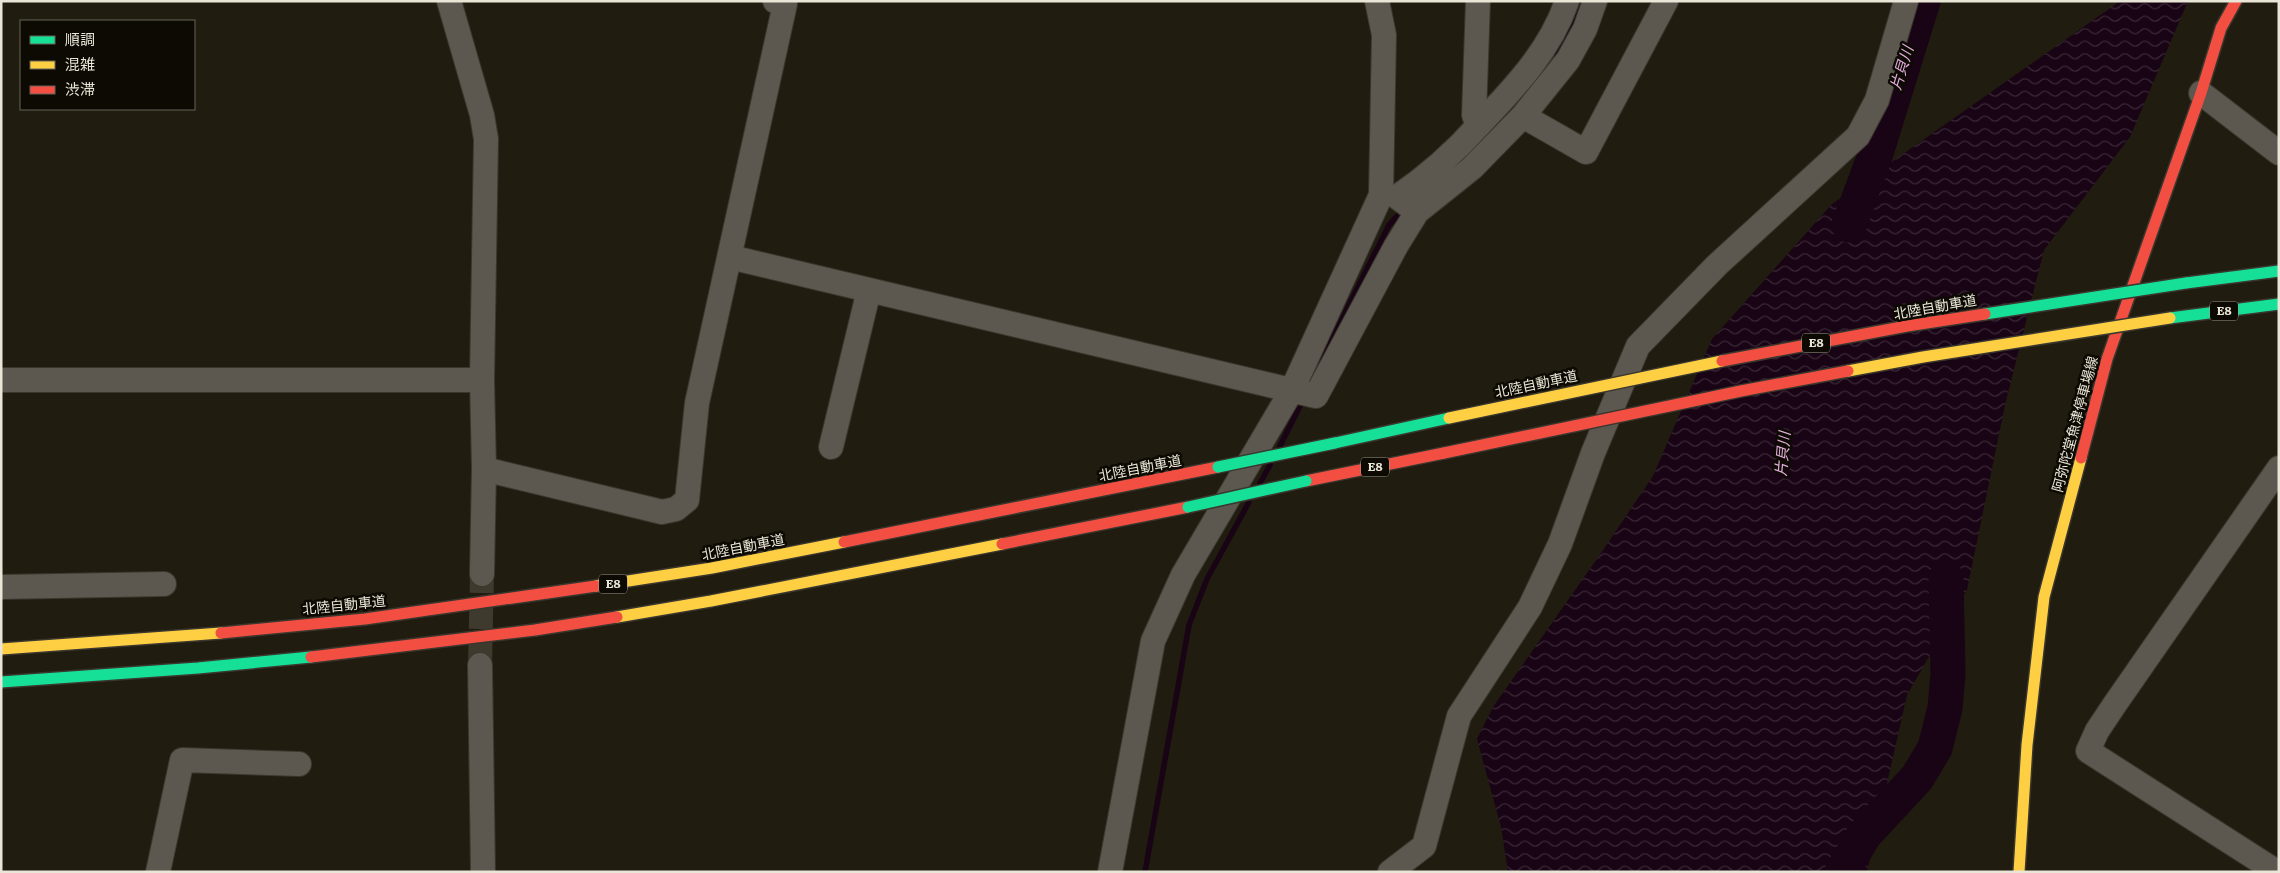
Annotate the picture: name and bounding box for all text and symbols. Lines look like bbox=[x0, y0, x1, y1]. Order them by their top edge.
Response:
legend bbox=[20, 20, 195, 110]
text: 順調 bbox=[65, 27, 95, 50]
water label: 片貝川 bbox=[1883, 41, 1919, 92]
text: 混雑 bbox=[65, 52, 95, 75]
text: 渋滞 bbox=[65, 77, 95, 100]
street label: 北陸自動車道 bbox=[1892, 289, 1978, 323]
road number: E8 bbox=[2210, 302, 2238, 321]
road number: E8 bbox=[1802, 333, 1830, 352]
street label: 阿弥陀堂魚津停車場線 bbox=[2046, 354, 2102, 494]
street label: 北陸自動車道 bbox=[1493, 365, 1579, 402]
water label: 片貝川 bbox=[1768, 428, 1795, 477]
street label: 北陸自動車道 bbox=[1097, 449, 1183, 485]
road number: E8 bbox=[1361, 458, 1389, 477]
street label: 北陸自動車道 bbox=[700, 528, 786, 564]
road number: E8 bbox=[599, 574, 627, 594]
street label: 北陸自動車道 bbox=[301, 590, 387, 618]

